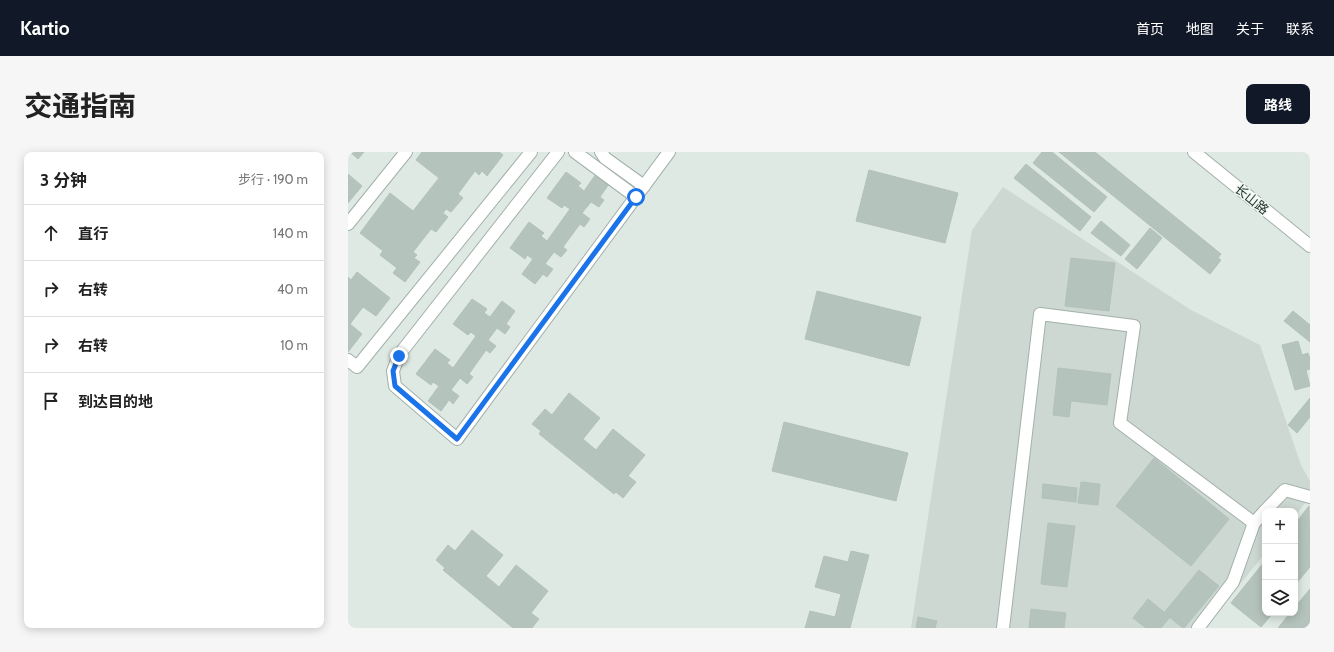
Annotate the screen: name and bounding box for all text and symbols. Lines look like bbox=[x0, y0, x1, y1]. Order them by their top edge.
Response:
text: Kartio bbox=[20, 17, 69, 40]
text: 首页 bbox=[1136, 20, 1164, 38]
text: 地图 bbox=[1186, 20, 1214, 38]
text: 关于 bbox=[1236, 20, 1264, 38]
text: 联系 bbox=[1286, 20, 1314, 38]
button: 路线 bbox=[1246, 84, 1310, 124]
text: 交通指南 bbox=[24, 89, 136, 123]
text: 3 分钟 bbox=[40, 170, 87, 190]
text: 步行 · 190 m bbox=[238, 171, 308, 187]
street label: 长山路 bbox=[1232, 181, 1272, 217]
route start bbox=[627, 188, 645, 206]
icon: ahead bbox=[40, 222, 62, 244]
text: 直行 bbox=[78, 225, 108, 243]
text: 140 m bbox=[273, 225, 308, 241]
icon: right bbox=[40, 278, 62, 300]
text: 右转 bbox=[78, 281, 108, 299]
text: 40 m bbox=[277, 281, 308, 297]
icon: right bbox=[40, 334, 62, 356]
text: 右转 bbox=[78, 337, 108, 355]
text: 10 m bbox=[280, 337, 308, 353]
route end bbox=[390, 347, 408, 365]
icon: arrive bbox=[40, 390, 62, 412]
text: 到达目的地 bbox=[78, 393, 153, 411]
map controls bbox=[1262, 508, 1298, 616]
button: + bbox=[1262, 508, 1298, 544]
button: − bbox=[1262, 544, 1298, 580]
button: layers bbox=[1262, 580, 1298, 616]

